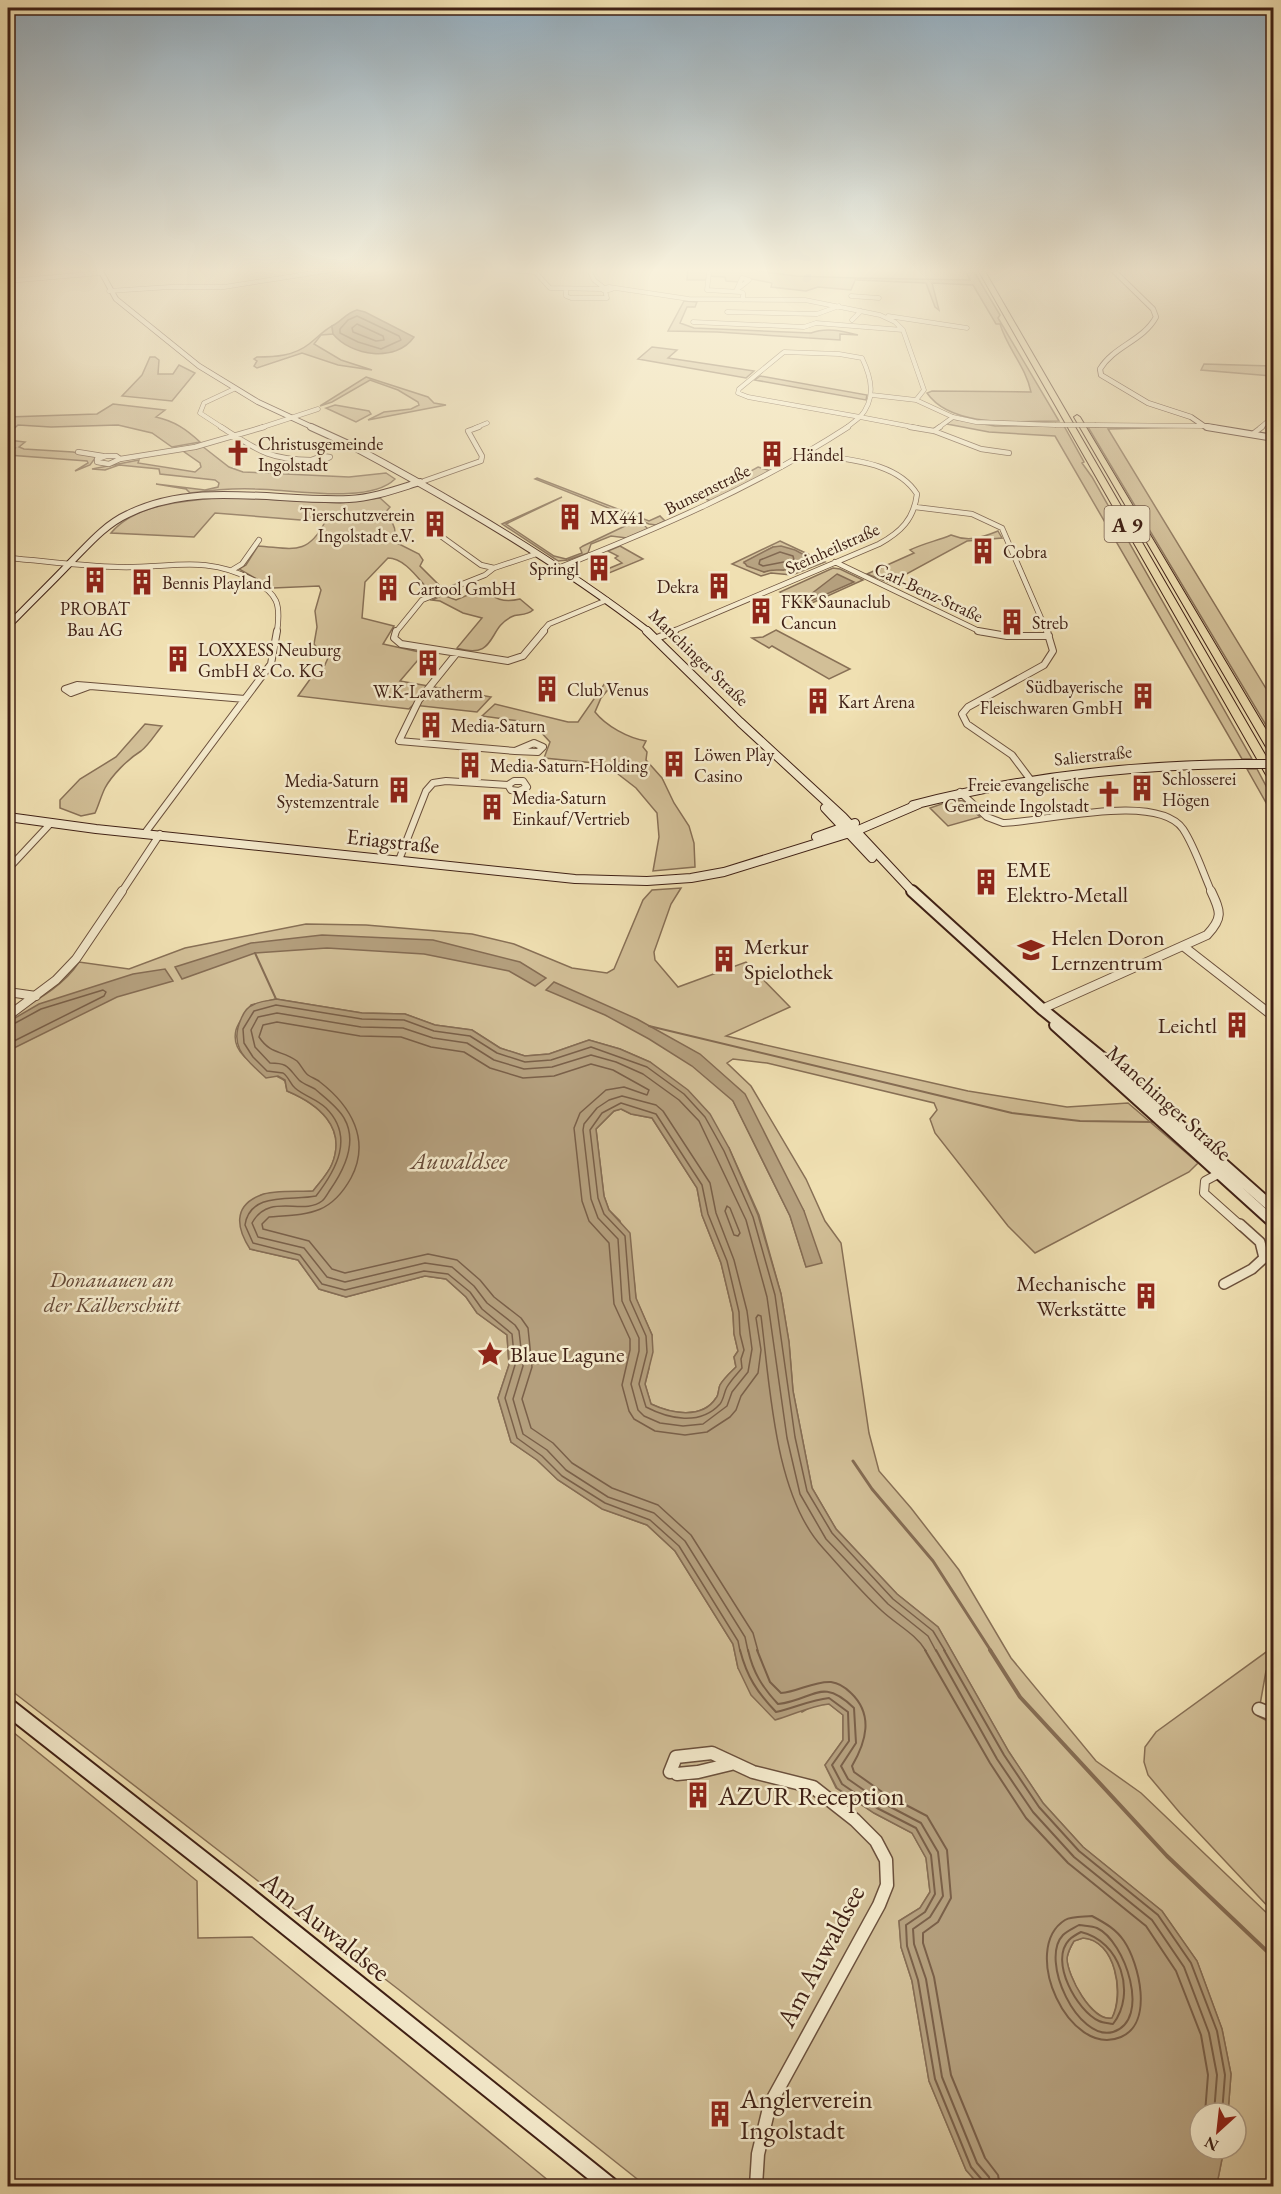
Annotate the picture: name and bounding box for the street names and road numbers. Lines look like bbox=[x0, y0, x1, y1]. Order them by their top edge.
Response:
street label: Bunsenstraße bbox=[660, 458, 754, 520]
road number: A 9 bbox=[1104, 506, 1150, 542]
street label: Steinheilstraße bbox=[781, 517, 883, 579]
street label: Carl-Benz-Straße bbox=[871, 557, 987, 627]
street label: Manchinger Straße bbox=[644, 603, 754, 711]
street label: Salierstraße bbox=[1053, 739, 1133, 771]
street label: Eriagstraße bbox=[345, 822, 441, 860]
street label: Manchinger Straße bbox=[1100, 1039, 1238, 1168]
street label: Am Auwaldsee bbox=[253, 1863, 398, 1989]
street label: Am Auwaldsee bbox=[767, 1879, 872, 2034]

